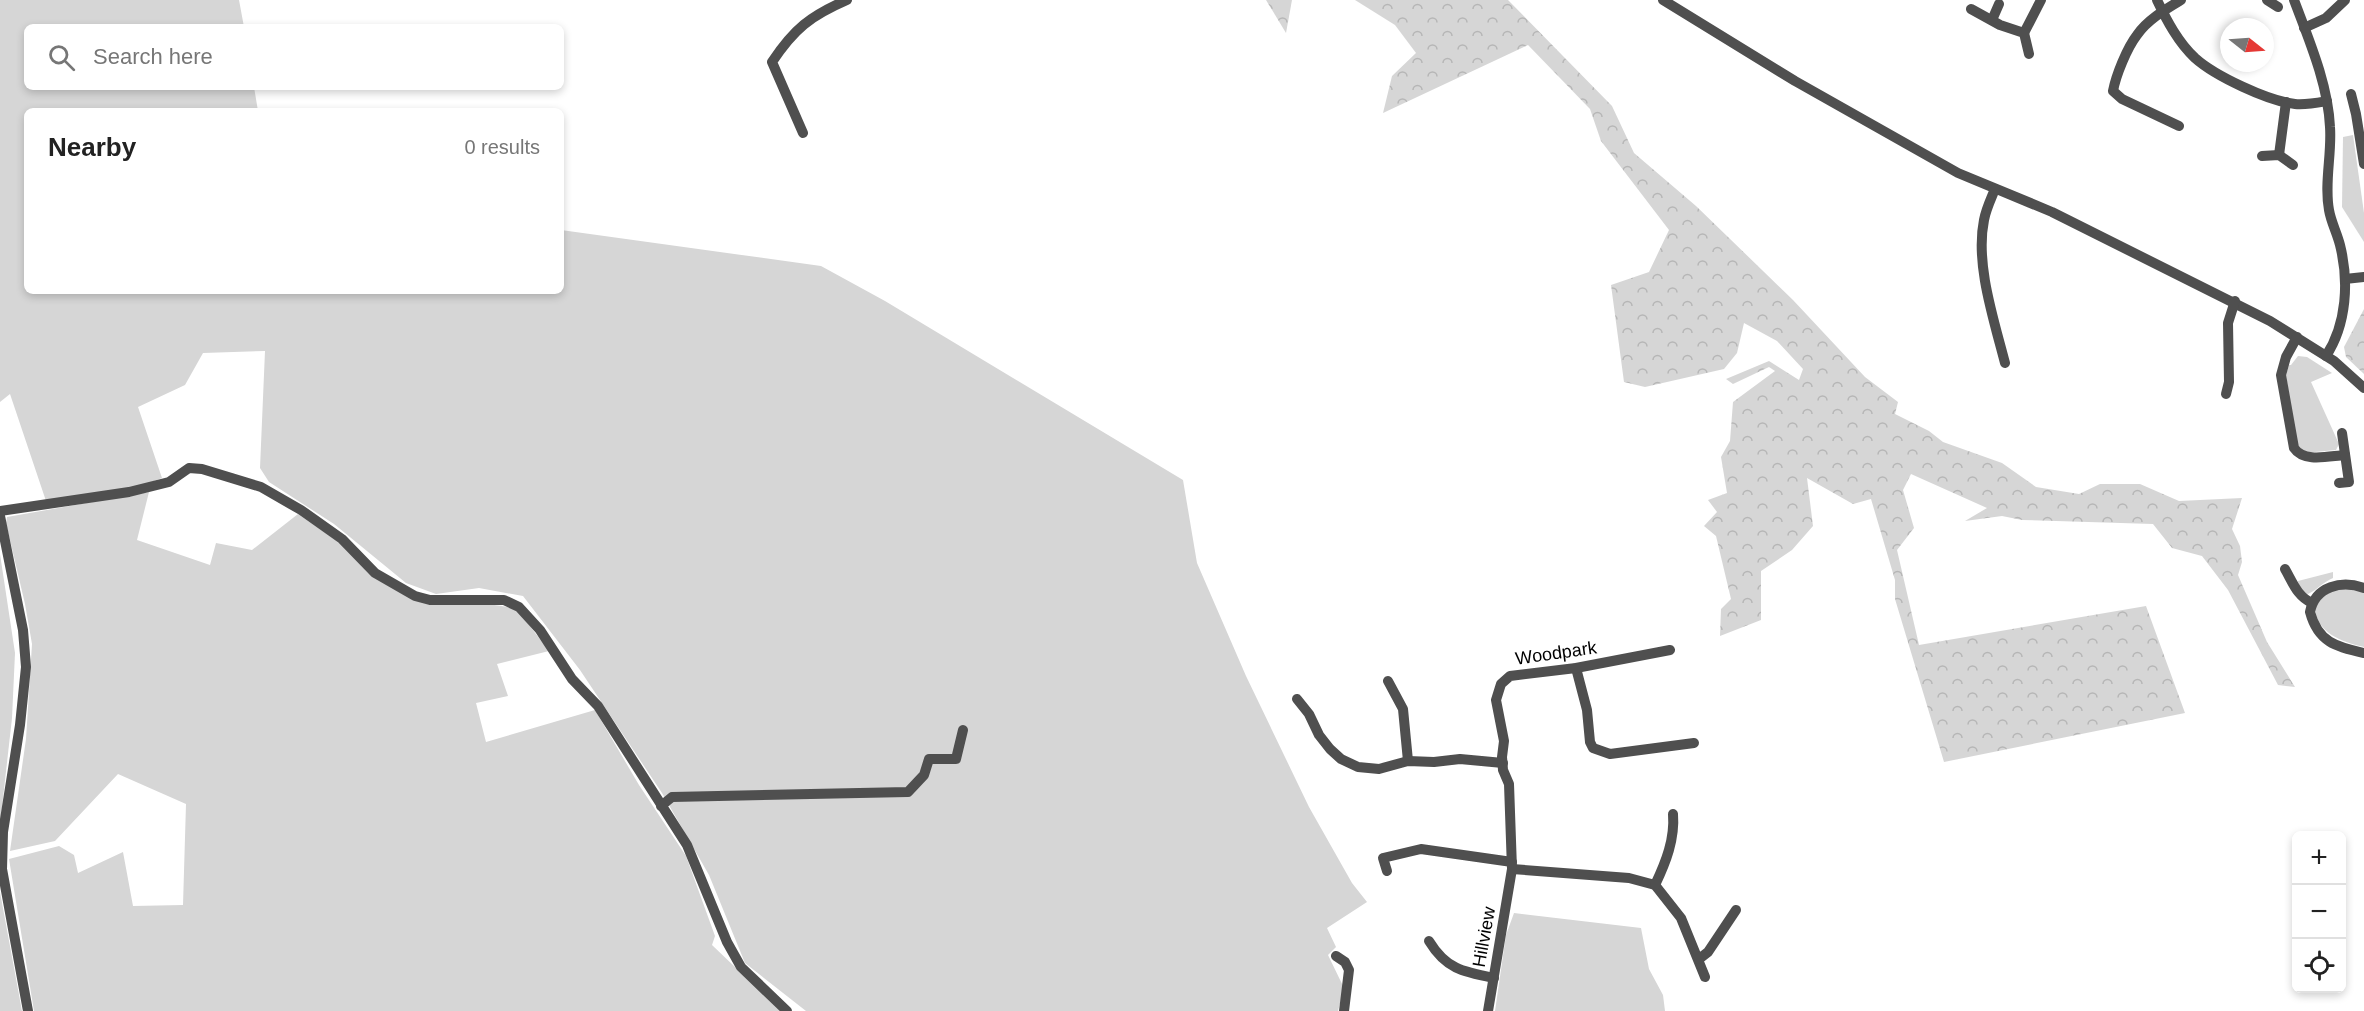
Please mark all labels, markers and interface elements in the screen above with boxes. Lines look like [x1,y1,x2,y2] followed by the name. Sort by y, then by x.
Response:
[2220,18,2274,72] north arrow
[24,24,564,90] search box
[45,41,78,74] icon: search
[93,44,213,69] text: Search here
[48,132,136,162] text: Nearby
[464,136,540,158] text: 0 results
[1514,637,1599,669] street label: Woodpark
[2292,831,2346,993] map controls
[2292,831,2346,885] button: +
[2292,885,2346,939] button: −
[1469,904,1499,969] street label: Hillview
[2292,939,2346,993] button: locate

